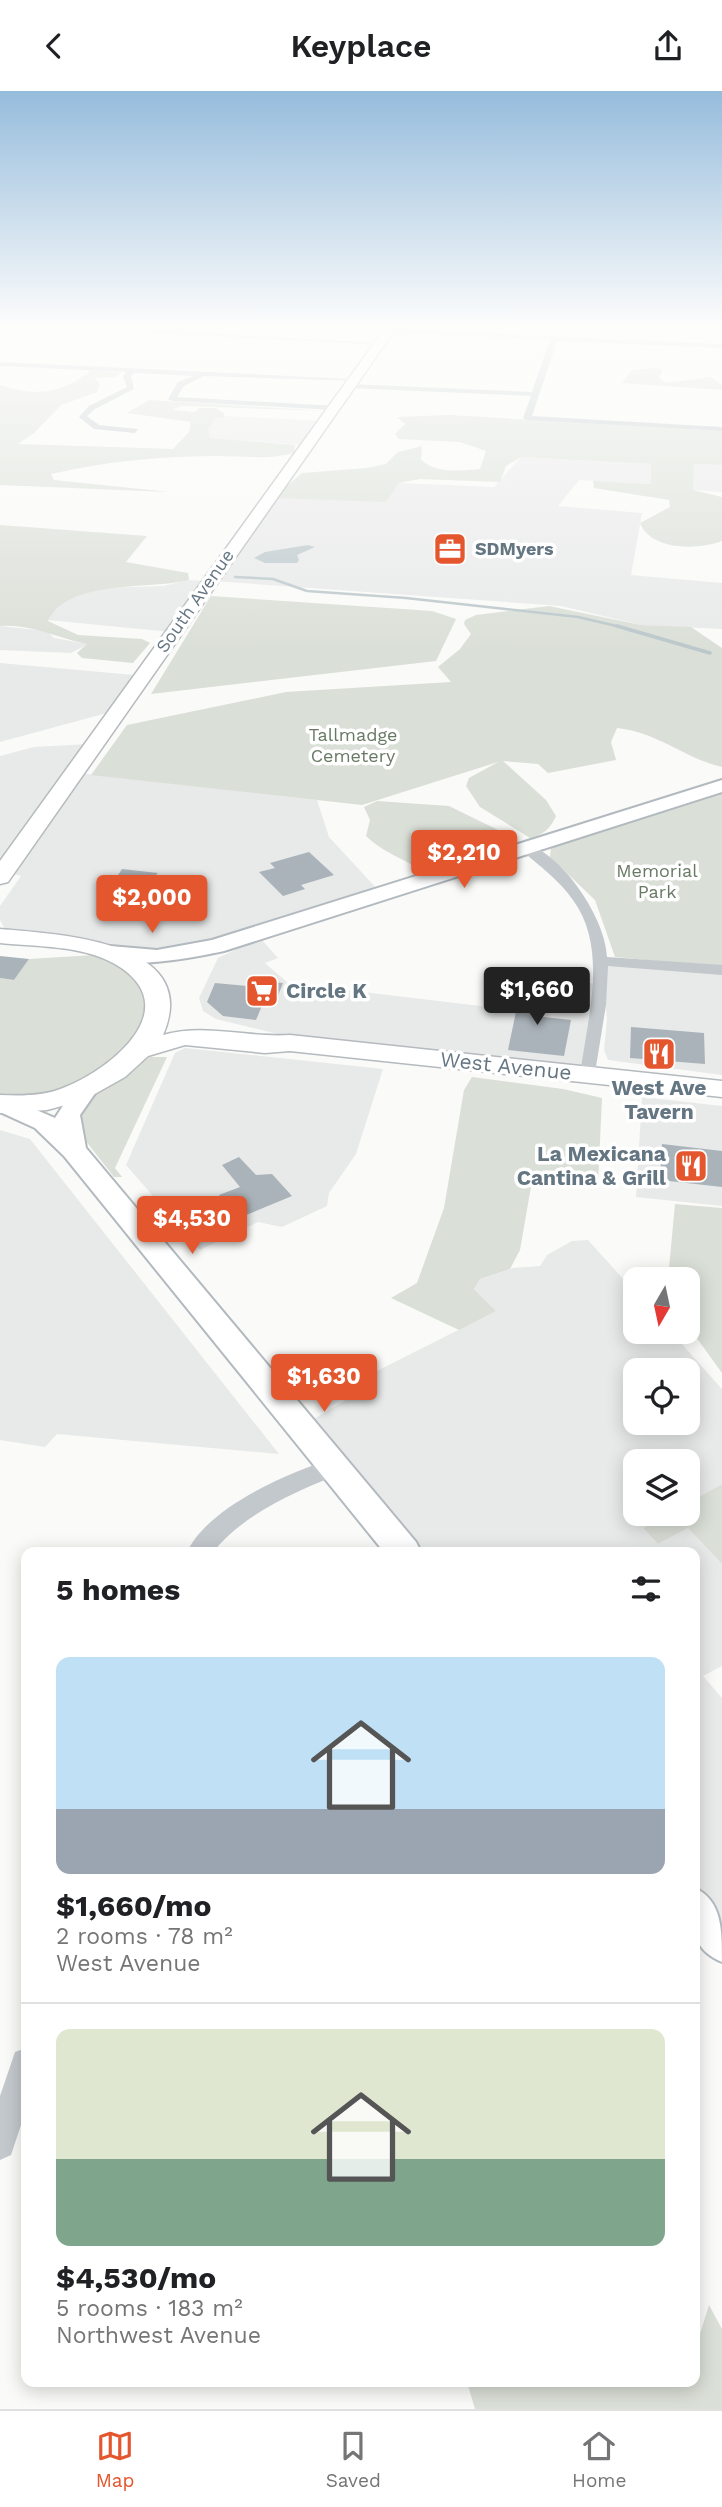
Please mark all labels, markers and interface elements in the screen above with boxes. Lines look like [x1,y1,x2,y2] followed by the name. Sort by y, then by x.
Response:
[35,27,73,65] icon: back
[290,27,432,65] text: Keyplace
[649,27,687,65] icon: share
[431,530,469,568] office icon: SDMyers
[475,538,554,559] place label: SDMyers
[151,545,238,656] street label: South Avenue
[309,724,397,766] park label: Tallmadge Cemetery
[407,831,521,890] pin: $2,210
[427,839,501,866] text: $2,210
[616,860,698,902] park label: Memorial Park
[95,875,209,935] pin: $2,000
[112,884,192,911] text: $2,000
[480,967,594,1027] pin: $1,660
[243,972,281,1010] supermarket icon: Circle K
[500,976,574,1003] text: $1,660
[286,978,367,1003] place label: Circle K
[640,1035,678,1073] restaurant icon: West Ave Tavern
[439,1046,573,1085] street label: West Avenue
[612,1075,706,1124] place label: West Ave Tavern
[517,1141,667,1190] place label: La Mexicana Cantina & Grill
[672,1147,710,1185] restaurant icon: La Mexicana Cantina & Grill
[135,1197,249,1256] pin: $4,530
[153,1205,231,1232] text: $4,530
[623,1267,700,1344] north arrow
[623,1267,700,1526] map controls
[267,1355,381,1414] pin: $1,630
[623,1358,700,1435] button: locate
[287,1363,361,1390] text: $1,630
[623,1449,700,1526] button: layers
[627,1570,665,1608] icon: filters
[56,1572,180,1607] text: 5 homes
[298,1702,424,1828] icon: home
[56,1888,211,1923] text: $1,660/mo
[56,1923,233,1950] text: 2 rooms · 78 m²
[56,1950,201,1977] text: West Avenue
[298,2074,424,2200] icon: home
[56,2260,216,2295] text: $4,530/mo
[56,2295,243,2322] text: 5 rooms · 183 m²
[56,2322,261,2349] text: Northwest Avenue
[96,2427,134,2492] tab: Map
[326,2427,381,2492] tab: Saved
[572,2427,626,2492] tab: Home

